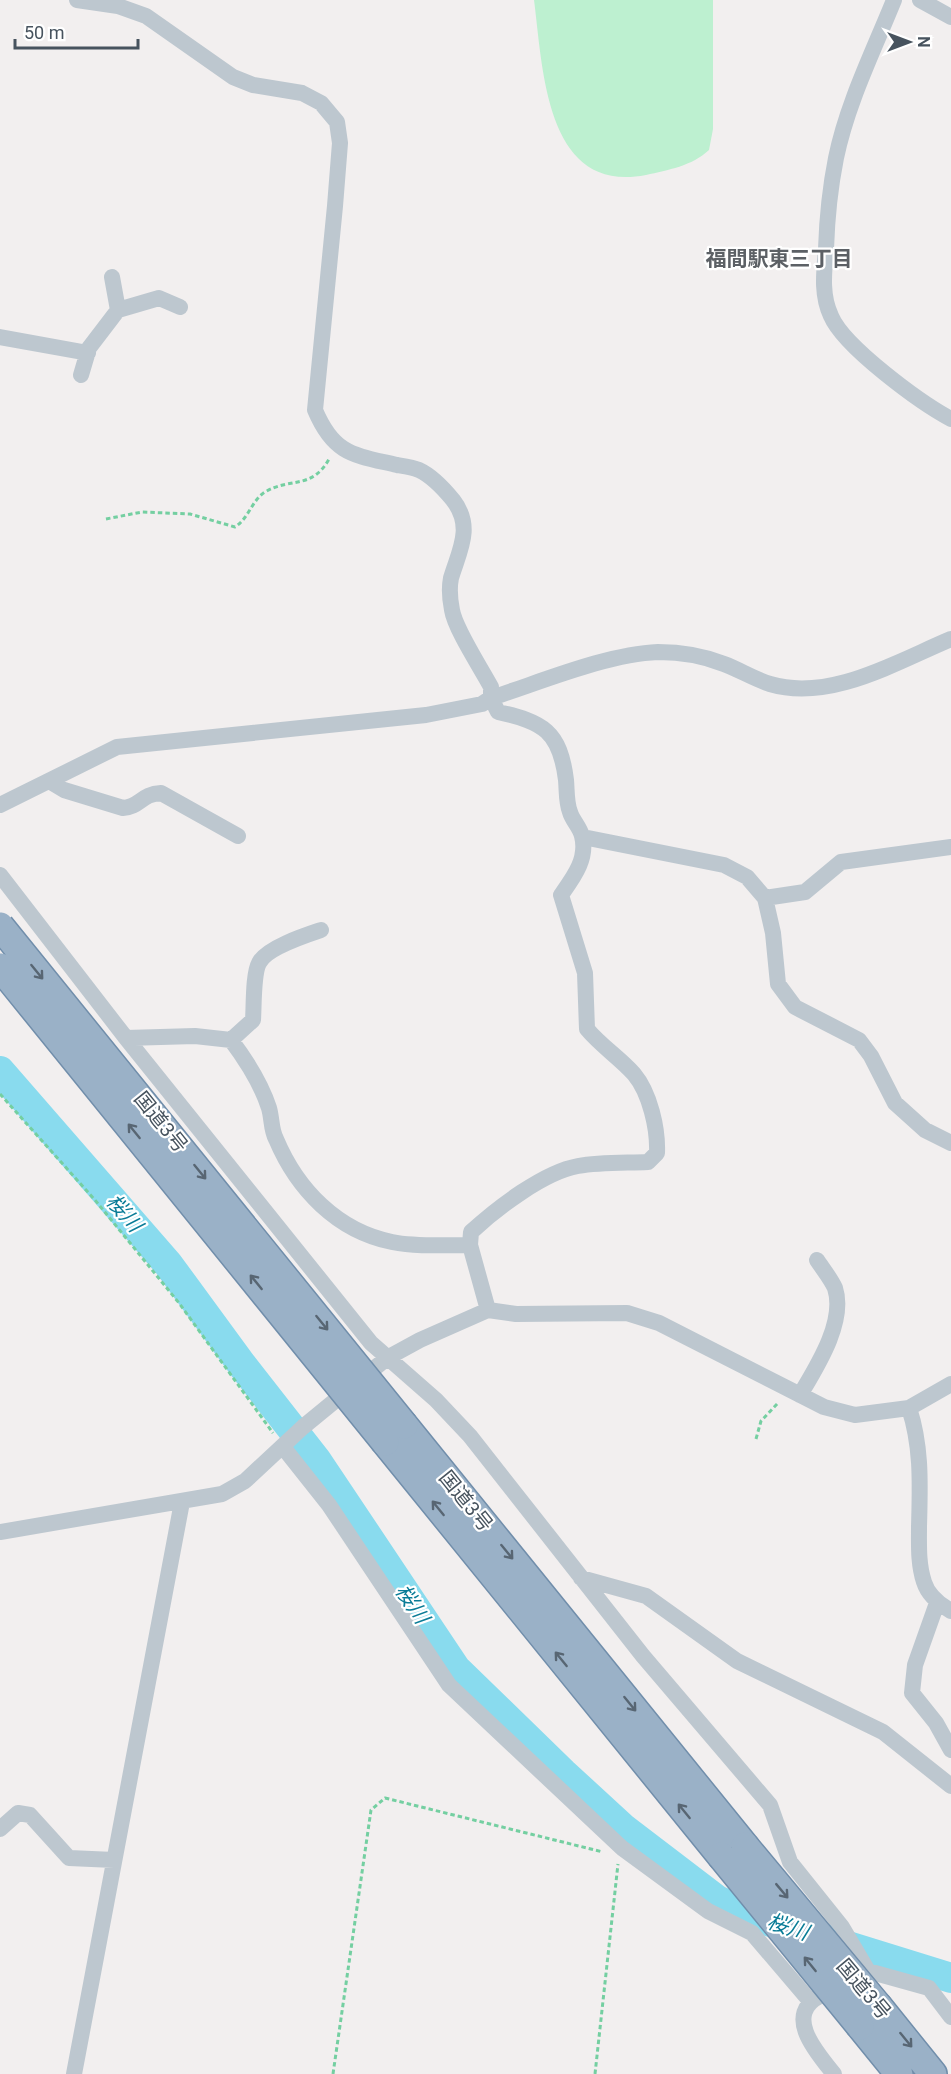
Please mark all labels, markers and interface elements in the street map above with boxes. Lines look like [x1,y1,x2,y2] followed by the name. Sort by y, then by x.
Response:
[15,12,138,50] scale bar
[879,12,939,72] north arrow
[24,22,64,43] text: 50 m
[914,36,933,48] text: N
[706,247,853,271] district label: 福間駅東三丁目
[31,964,44,980] one-way arrow
[129,1087,193,1157] street label: 国道3号
[127,1123,140,1139] one-way arrow
[194,1163,207,1179] one-way arrow
[101,1189,148,1238] water label: 桜川
[249,1275,263,1290] one-way arrow
[316,1315,329,1331] one-way arrow
[434,1466,498,1536] street label: 国道3号
[432,1500,445,1516] one-way arrow
[500,1544,514,1559] one-way arrow
[390,1580,435,1630] water label: 桜川
[555,1652,568,1668] one-way arrow
[623,1695,636,1711] one-way arrow
[678,1803,691,1819] one-way arrow
[775,1883,789,1898] one-way arrow
[764,1909,814,1946] water label: 桜川
[832,1954,896,2024] street label: 国道3号
[803,1957,817,1972] one-way arrow
[899,2032,912,2048] one-way arrow

